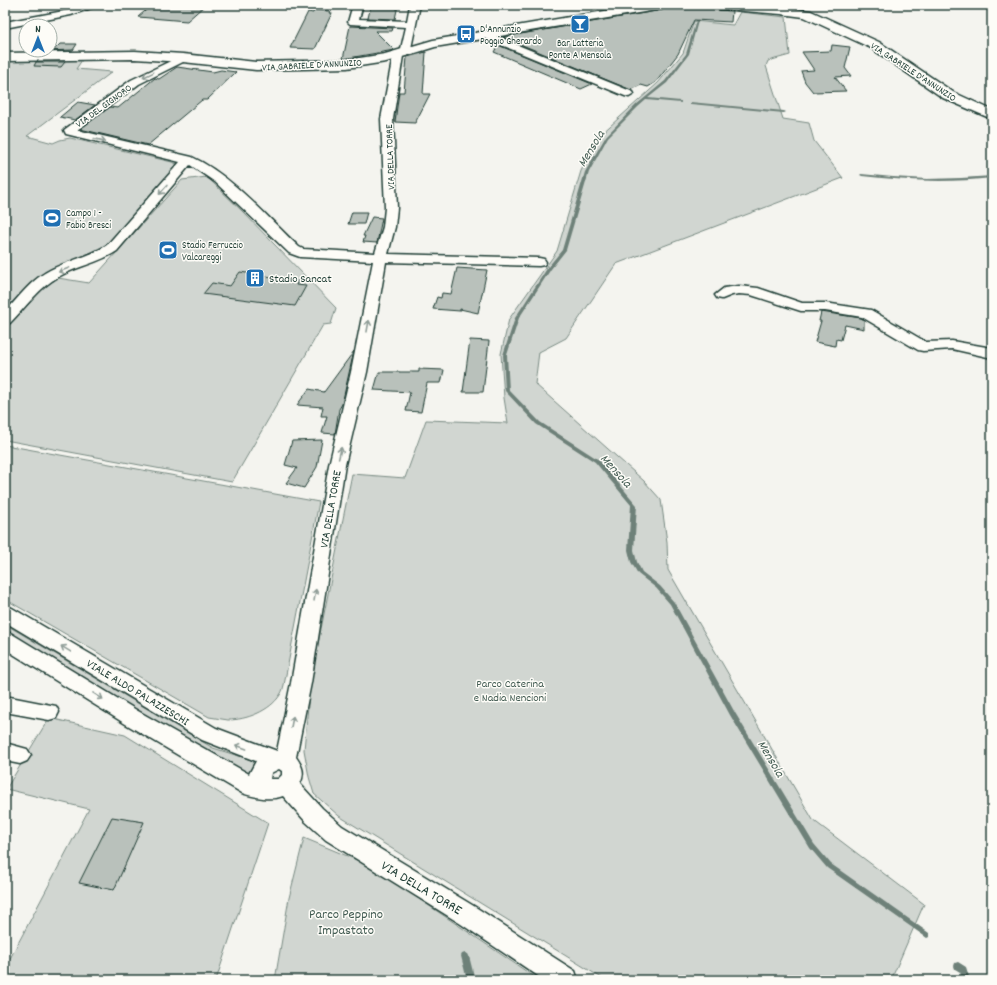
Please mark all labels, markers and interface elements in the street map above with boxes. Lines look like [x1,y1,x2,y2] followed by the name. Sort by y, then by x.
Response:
[569,13,591,35] bar icon: Bar Latteria Ponte A Mensola
[18,18,58,58] north arrow
[35,22,41,38] text: N
[455,23,477,45] bus stop icon: D'Annunzio Poggio Gherardo
[480,23,542,49] place label: D'Annunzio Poggio Gherardo
[549,37,611,63] place label: Bar Latteria Ponte A Mensola
[867,40,959,106] street label: VIA GABRIELE D'ANNUNZIO
[262,56,363,76] street label: VIA GABRIELE D'ANNUNZIO
[143,72,155,79] one-way arrow
[73,81,135,132] street label: VIA DEL GIGNORO
[383,124,399,190] street label: VIA DELLA TORRE
[574,127,611,171] water label: Mensola
[93,136,106,144] one-way arrow
[158,185,167,196] one-way arrow
[41,207,63,229] sports icon: Campo 1 - Fabio Bresci
[66,207,111,233] place label: Campo 1 - Fabio Bresci
[157,239,179,261] sports icon: Stadio Ferruccio Valcareggi
[182,239,244,265] place label: Stadio Ferruccio Valcareggi
[58,266,70,274] one-way arrow
[244,267,266,289] building icon: Stadio Sancat
[269,271,332,288] place label: Stadio Sancat
[364,320,372,333] one-way arrow
[337,447,344,460] one-way arrow
[595,451,636,493] water label: Mensola
[316,469,347,549] street label: VIA DELLA TORRE
[312,588,320,601] one-way arrow
[60,645,72,653] one-way arrow
[83,656,192,731] street label: VIALE ALDO PALAZZESCHI
[474,676,546,707] park label: Parco Caterina e Nadia Nencioni
[92,692,103,700] one-way arrow
[288,716,296,729] one-way arrow
[751,737,789,782] water label: Mensola
[235,742,247,750] one-way arrow
[377,857,466,921] street label: VIA DELLA TORRE
[309,905,383,941] park label: Parco Peppino Impastato

